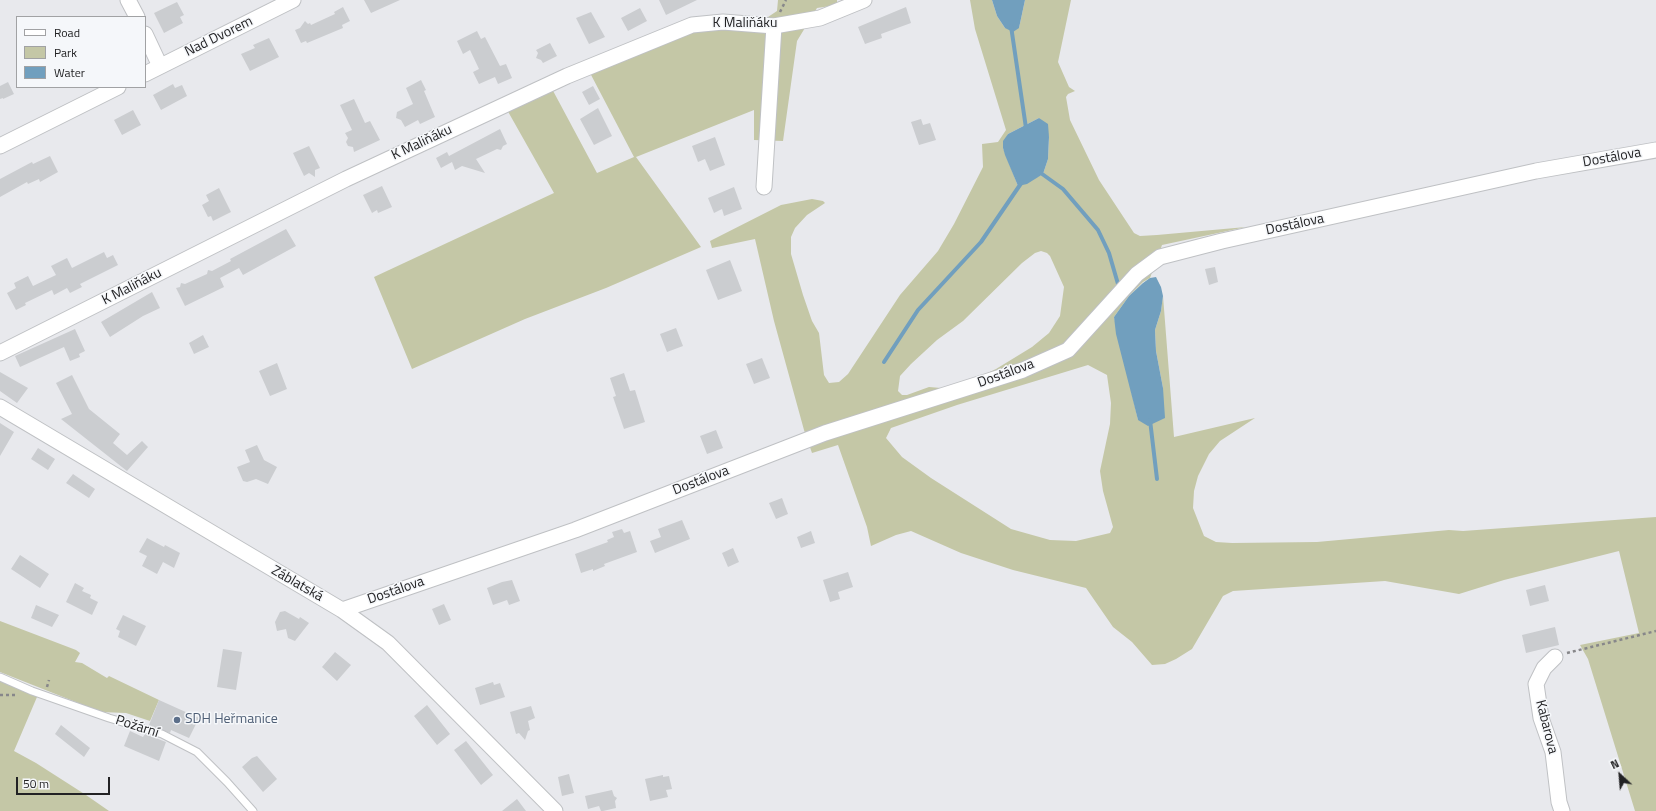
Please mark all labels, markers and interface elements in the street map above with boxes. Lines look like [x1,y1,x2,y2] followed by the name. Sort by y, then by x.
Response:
[182,13,256,61] street label: Nad Dvorem
[16,16,146,88] legend
[713,16,777,32] street label: K Maliňáku
[54,23,80,42] text: Road
[54,43,77,62] text: Park
[54,63,85,82] text: Water
[389,122,455,164] street label: K Maliňáku
[1581,145,1643,171] street label: Dostálova
[1264,211,1326,239] street label: Dostálova
[99,265,165,309] street label: K Maliňáku
[975,356,1037,392] street label: Dostálova
[670,463,732,499] street label: Dostálova
[268,562,326,606] street label: Záblatská
[365,573,427,609] street label: Dostálova
[1531,698,1561,756] street label: Kabarova
[113,712,161,742] street label: Požární
[185,712,278,728] place label: SDH Heřmanice
[172,715,182,725] marker: SDH Heřmanice
[1600,755,1640,795] north arrow
[1608,755,1622,773] text: N
[18,769,112,795] scale bar
[23,774,49,793] text: 50 m

